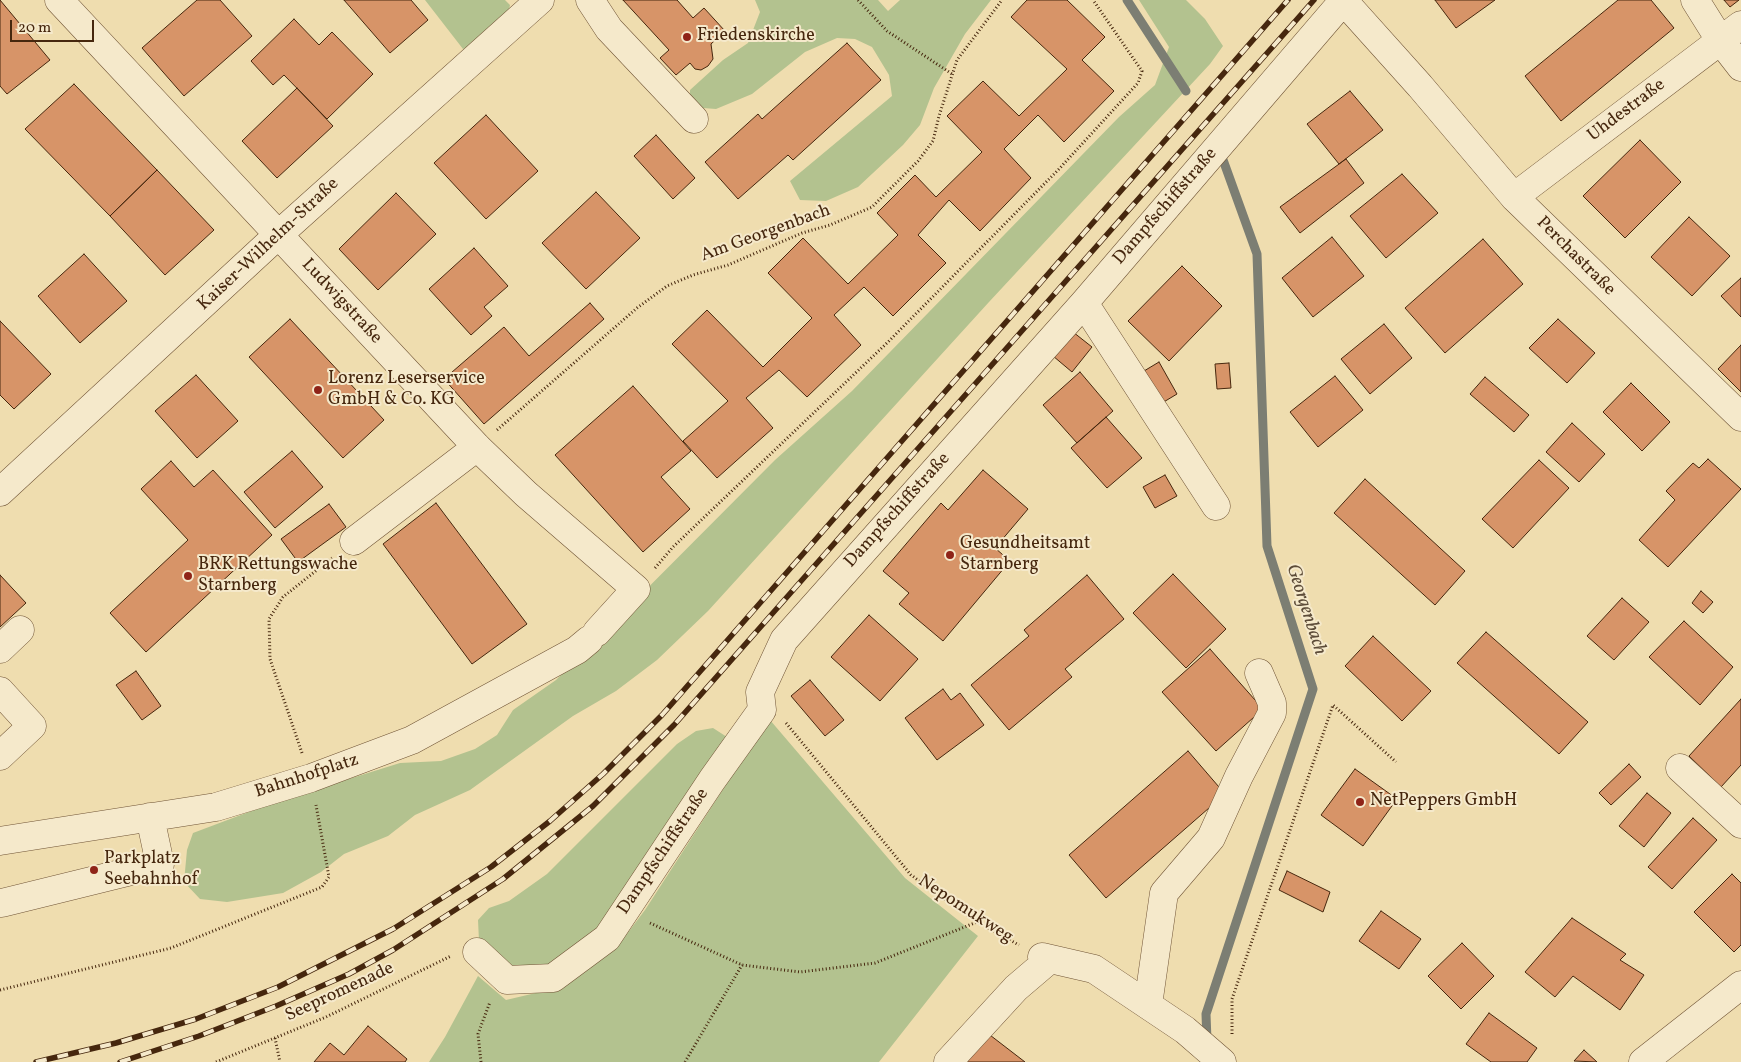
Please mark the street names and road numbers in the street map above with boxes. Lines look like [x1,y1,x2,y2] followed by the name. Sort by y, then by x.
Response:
[1584,75,1670,147] street label: Uhdestraße
[1109,144,1223,270] street label: Dampfschiffstraße
[194,174,344,316] street label: Kaiser-Wilhelm-Straße
[698,200,834,268] street label: Am Georgenbach
[1531,213,1619,301] street label: Perchastraße
[296,255,386,349] street label: Ludwigstraße
[841,449,955,573] street label: Dampfschiffstraße
[252,750,362,804] street label: Bahnhofplatz
[614,785,714,919] street label: Dampfschiffstraße
[913,871,1017,949] street label: Nepomukweg
[282,958,398,1028] street label: Seepromenade

